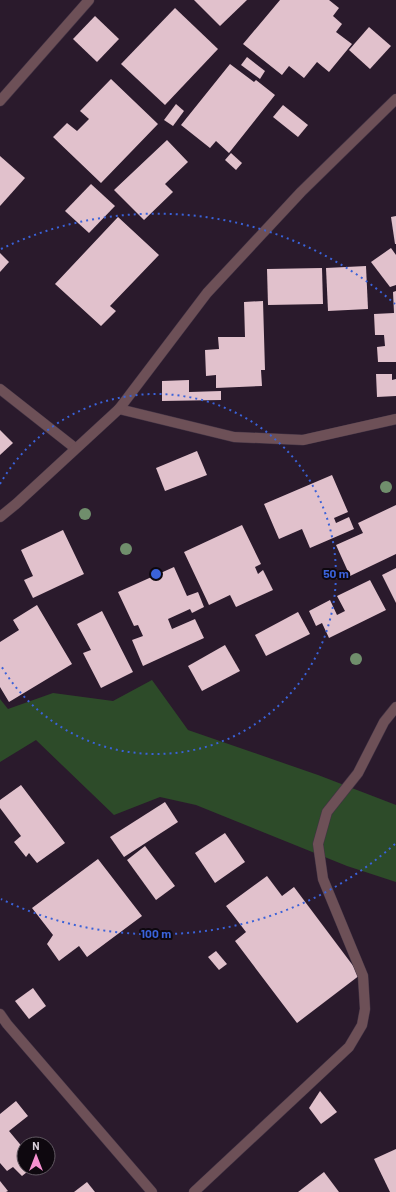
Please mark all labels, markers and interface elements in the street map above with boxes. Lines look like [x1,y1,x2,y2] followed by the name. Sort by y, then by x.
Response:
[323,566,349,580] text: 50 m
[149,567,163,581] centre of rings
[141,926,171,940] text: 100 m
[16,1136,56,1176] north arrow
[32,1139,40,1152] text: N

